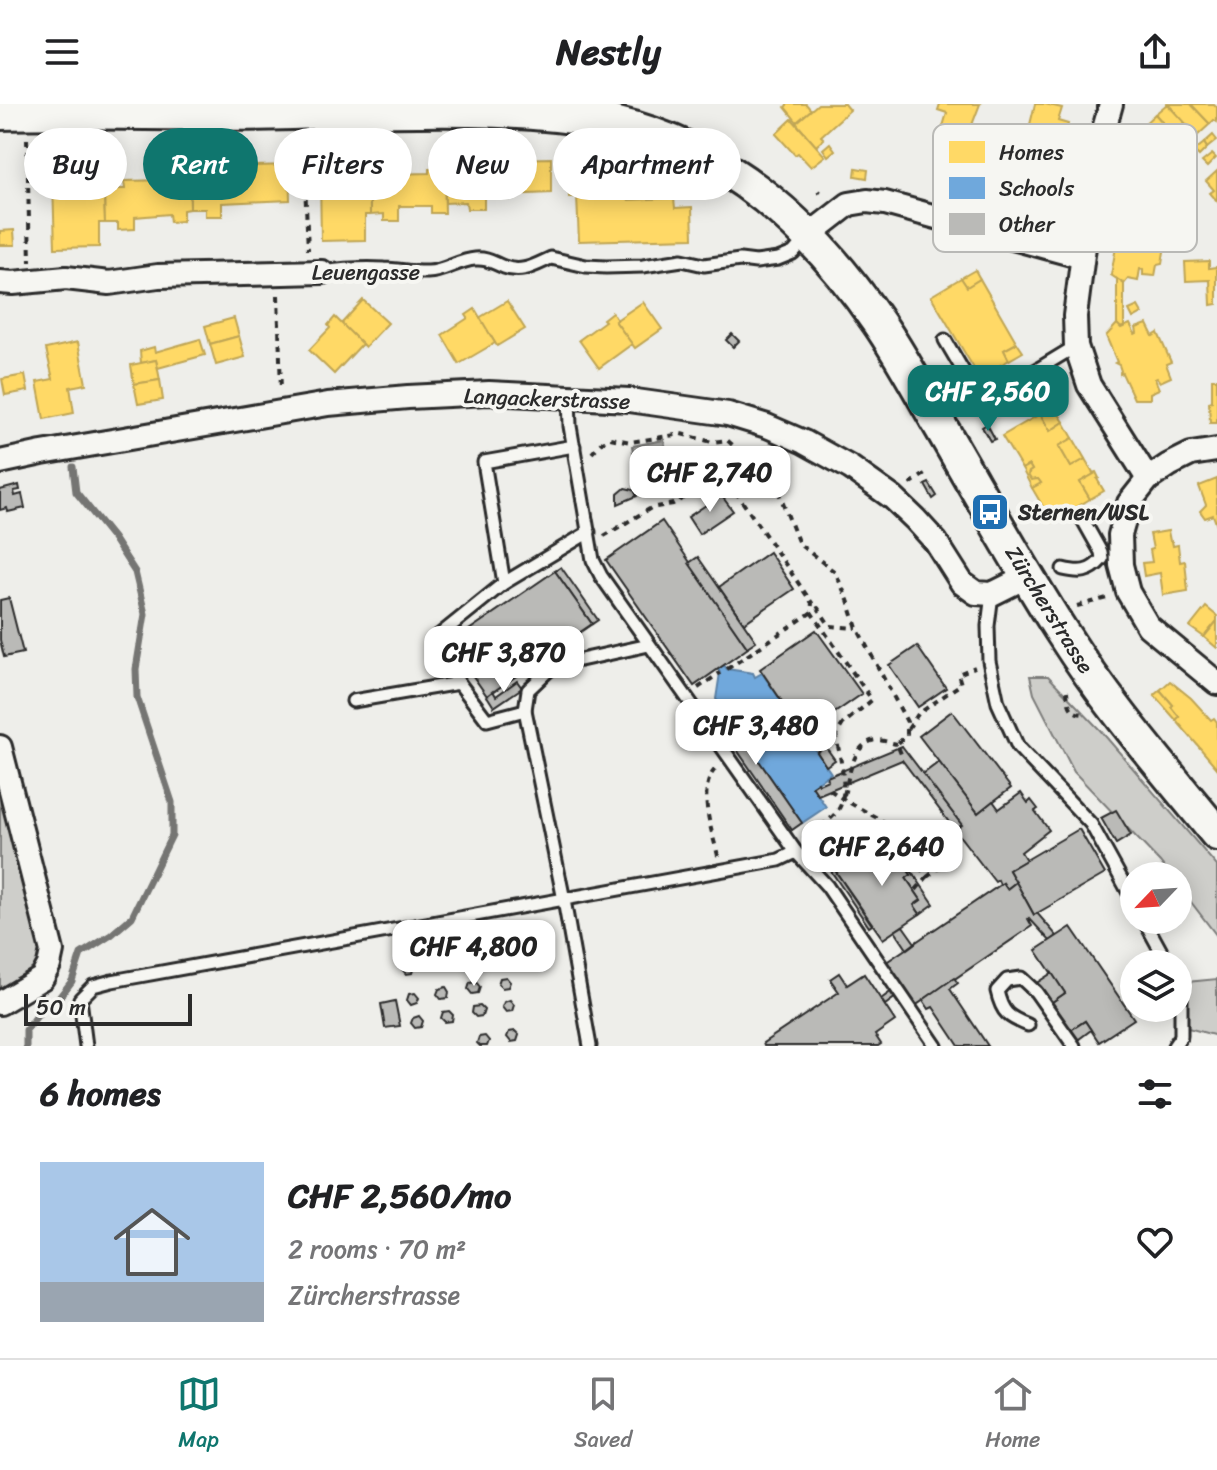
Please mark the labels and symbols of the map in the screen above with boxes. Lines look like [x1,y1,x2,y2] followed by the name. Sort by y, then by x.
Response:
[933,124,1197,252] legend
[999,133,1065,172] text: Homes
[999,169,1075,208] text: Schools
[999,205,1056,244] text: Other
[312,253,420,292] street label: Leuengasse
[896,365,1080,433] pin: CHF 2,560
[463,376,631,421] street label: Langackerstrasse
[618,446,802,514] pin: CHF 2,740
[969,491,1011,533] bus stop icon: Sternen/WSL
[1017,493,1150,532] place label: Sternen/WSL
[994,537,1105,682] street label: Zürcherstrasse
[412,626,596,694] pin: CHF 3,870
[664,699,848,767] pin: CHF 3,480
[790,820,974,888] pin: CHF 2,640
[1120,862,1192,934] north arrow
[382,920,566,988] pin: CHF 4,800
[24,990,192,1026] scale bar

